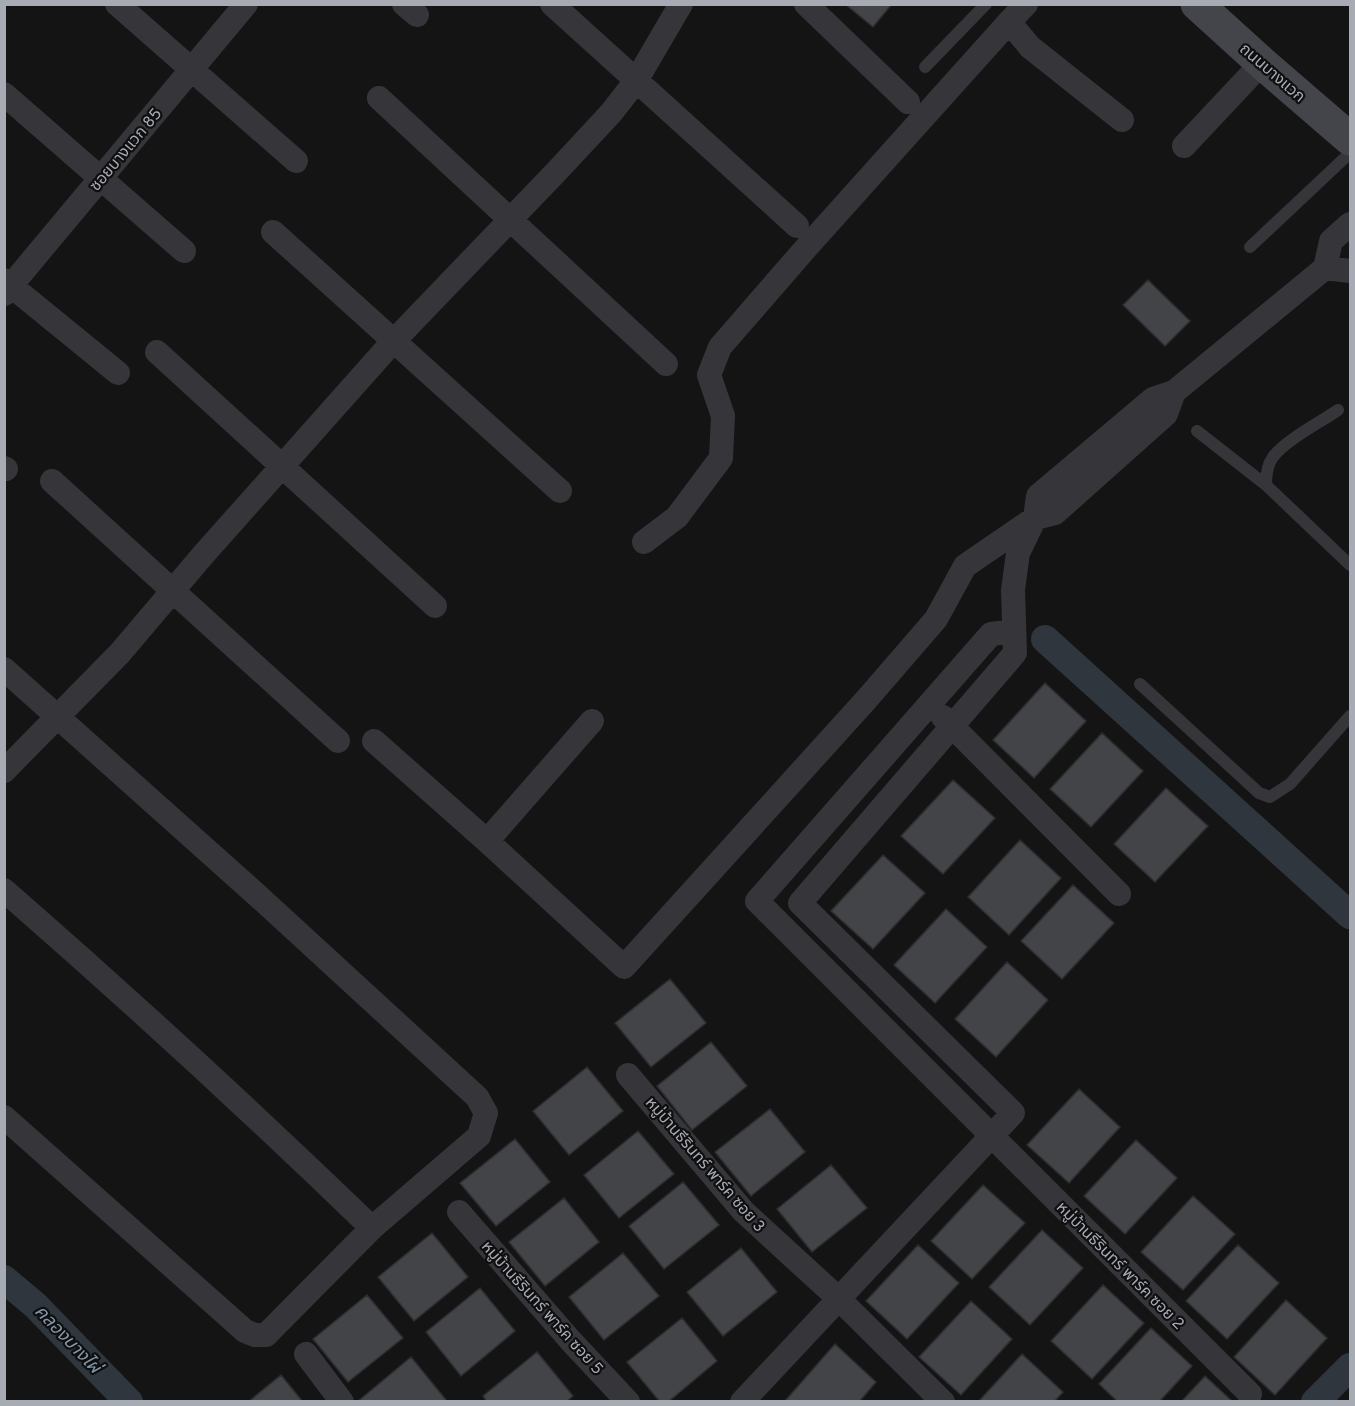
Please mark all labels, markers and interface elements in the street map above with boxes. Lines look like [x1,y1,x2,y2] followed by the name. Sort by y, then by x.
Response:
[1235,40,1309,107] street label: ถนนบางแวก
[86,105,167,196] street label: ซอยบางแวก 85
[640,1094,769,1237] street label: หมู่บ้านธีรินทร์ พาร์ค ซอย 3
[1051,1198,1188,1335] street label: หมู่บ้านธีรินทร์ พาร์ค ซอย 2
[476,1237,607,1379] street label: หมู่บ้านธีรินทร์ พาร์ค ซอย 5
[29,1301,107,1381] water label: คลองบางไผ่

